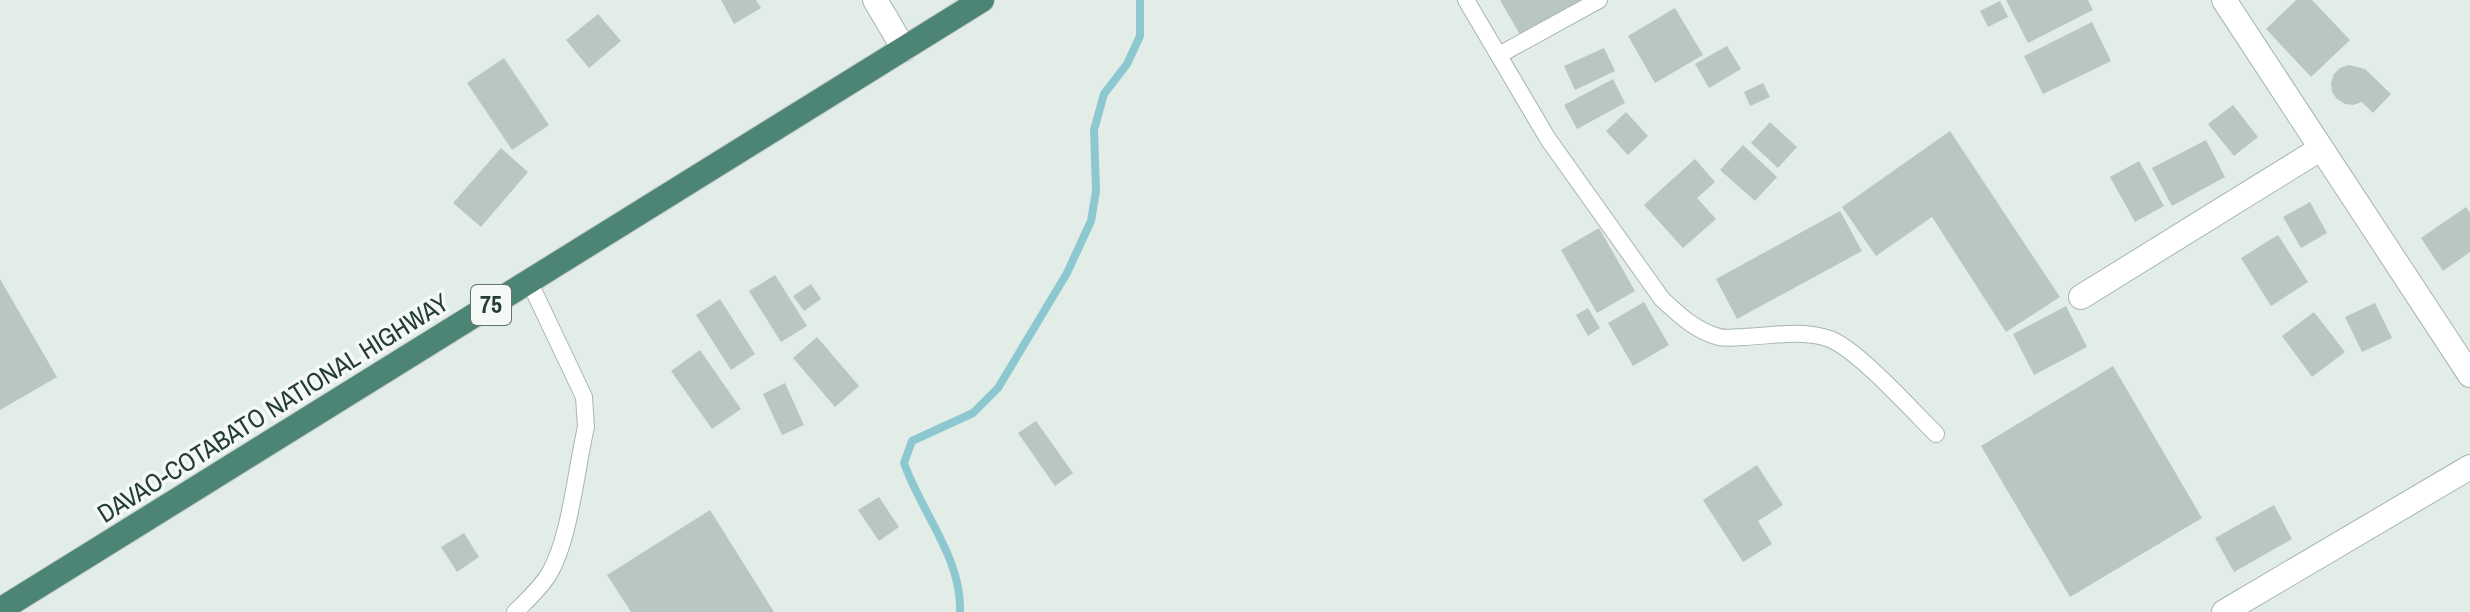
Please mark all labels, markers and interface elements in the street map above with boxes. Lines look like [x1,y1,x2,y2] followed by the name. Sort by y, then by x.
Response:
[90,284,456,531] street label: DAVAO-COTABATO NATIONAL HIGHWAY
[471,285,511,325] road number: 75

